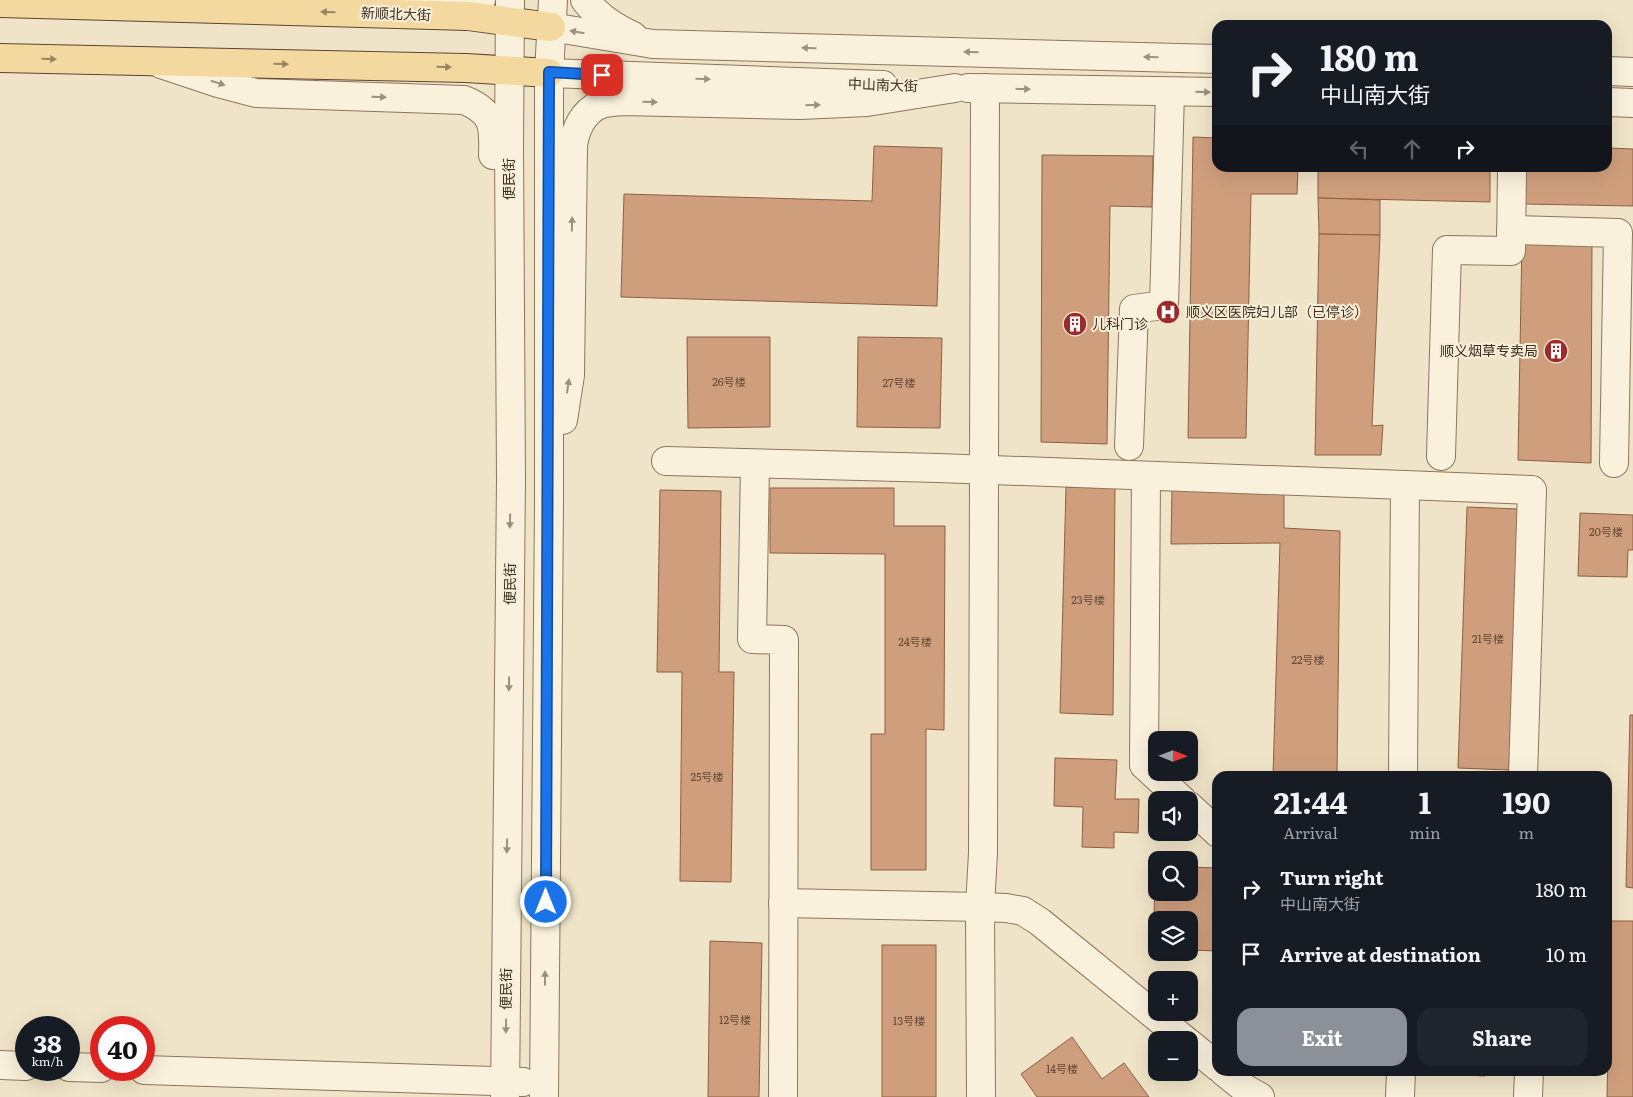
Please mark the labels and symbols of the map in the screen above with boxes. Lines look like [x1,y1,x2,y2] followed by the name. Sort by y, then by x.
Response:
[361,2,431,24] street label: 新顺北大街
[320,8,336,16] one-way arrow
[569,28,585,36] one-way arrow
[801,44,817,52] one-way arrow
[963,48,979,56] one-way arrow
[1143,53,1159,61] one-way arrow
[581,54,623,96] pin
[41,55,57,63] one-way arrow
[273,60,289,68] one-way arrow
[436,64,452,72] one-way arrow
[848,73,918,95] street label: 中山南大街
[695,75,711,83] one-way arrow
[210,80,225,88] one-way arrow
[1015,85,1031,93] one-way arrow
[1195,88,1211,96] one-way arrow
[371,93,387,101] one-way arrow
[642,98,658,106] one-way arrow
[805,100,821,108] one-way arrow
[498,158,518,200] street label: 便民街
[568,215,576,231] one-way arrow
[1155,299,1181,325] hospital icon: 顺义区医院妇儿部（已停诊）
[1186,301,1368,321] place label: 顺义区医院妇儿部（已停诊）
[1062,311,1088,337] building icon: 儿科门诊
[1092,313,1148,333] place label: 儿科门诊
[1543,338,1569,364] building icon: 顺义烟草专卖局
[1440,340,1538,360] place label: 顺义烟草专卖局
[712,373,746,389] house number: 26号楼
[882,374,916,390] house number: 27号楼
[564,378,572,394] one-way arrow
[506,514,514,530] one-way arrow
[1589,523,1623,539] house number: 20号楼
[499,563,519,605] street label: 便民街
[1071,591,1105,607] house number: 23号楼
[1472,630,1504,646] house number: 21号楼
[898,633,932,649] house number: 24号楼
[1291,651,1325,667] house number: 22号楼
[505,676,513,692] one-way arrow
[1148,731,1198,781] north arrow
[690,768,724,784] house number: 25号楼
[503,839,511,855] one-way arrow
[519,875,571,927] position arrow
[495,968,515,1010] street label: 便民街
[541,970,549,986] one-way arrow
[719,1011,751,1027] house number: 12号楼
[893,1012,925,1028] house number: 13号楼
[90,1016,155,1081] speed limit sign: 40
[502,1019,510,1035] one-way arrow
[1046,1060,1078,1076] house number: 14号楼

